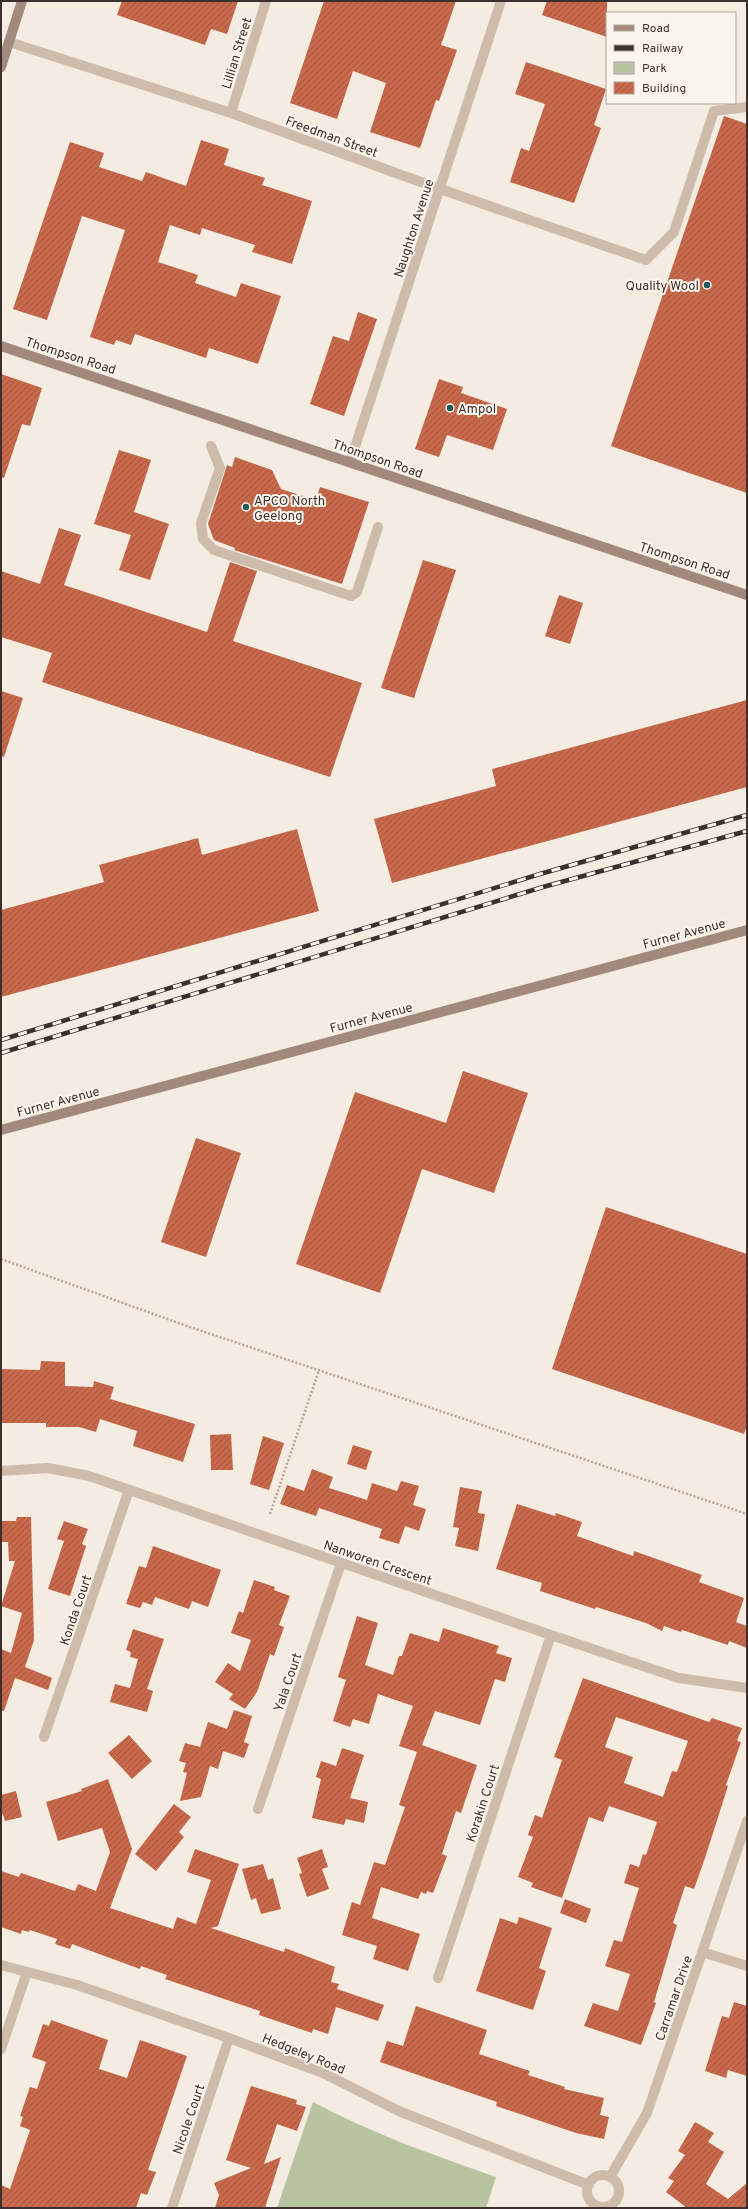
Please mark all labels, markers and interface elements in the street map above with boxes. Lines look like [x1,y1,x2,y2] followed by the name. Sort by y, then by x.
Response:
[606,12,736,104] legend
[219,16,256,91] street label: Lillian Street
[642,21,670,37] text: Road
[642,41,683,57] text: Railway
[642,61,667,77] text: Park
[642,81,686,97] text: Building
[283,114,380,162] street label: Freedman Street
[391,177,438,280] street label: Naughton Avenue
[625,279,699,295] place label: Quality Wool
[702,280,712,290] marker: Quality Wool
[23,335,118,379] street label: Thompson Road
[458,402,496,418] place label: Ampol
[445,403,455,413] marker: Ampol
[330,437,425,483] street label: Thompson Road
[254,494,325,525] place label: APCO North Geelong
[241,502,251,512] marker: APCO North Geelong
[637,540,732,584] street label: Thompson Road
[641,916,728,954] street label: Furner Avenue
[328,1000,415,1038] street label: Furner Avenue
[15,1084,102,1122] street label: Furner Avenue
[321,1538,434,1590] street label: Nanworen Crescent
[57,1573,96,1648] street label: Konda Court
[271,1651,306,1714] street label: Yala Court
[464,1763,504,1845] street label: Korakin Court
[653,1954,697,2043] street label: Carramar Drive
[259,2031,347,2079] street label: Hedgeley Road
[170,2082,209,2157] street label: Nicole Court

